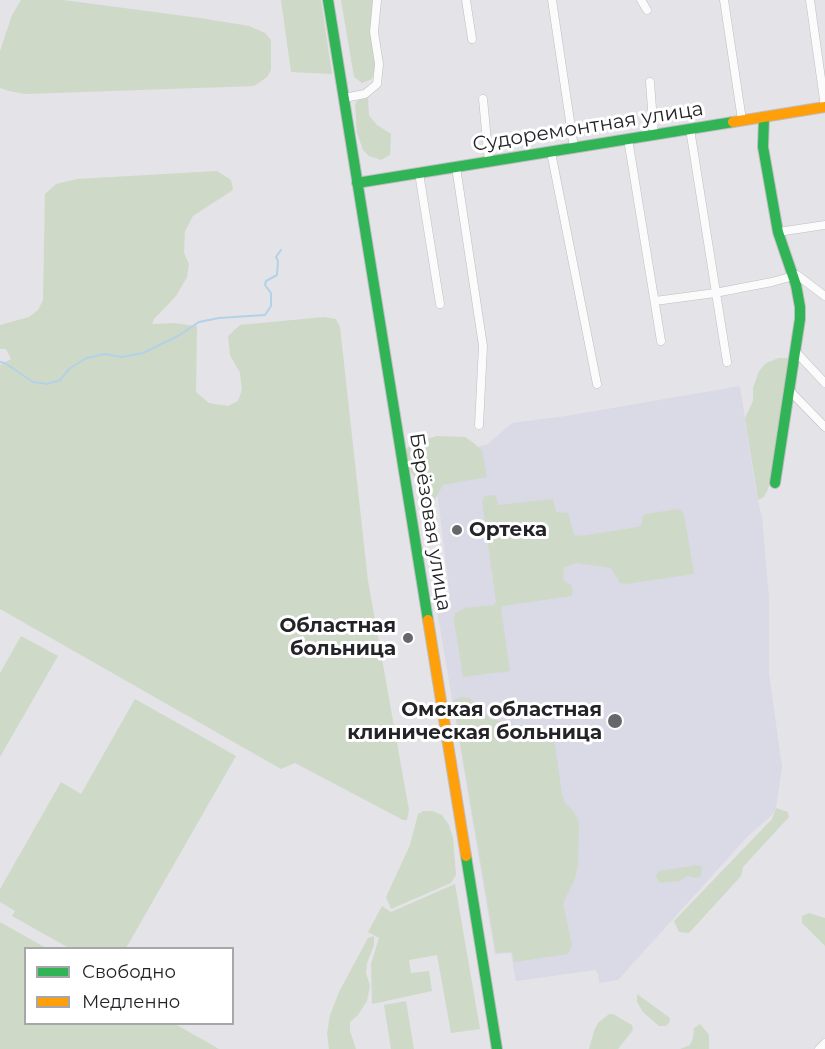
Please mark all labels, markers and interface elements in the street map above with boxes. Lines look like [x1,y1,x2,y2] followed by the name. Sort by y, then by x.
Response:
[471,97,705,157] street label: Судоремонтная улица
[404,431,456,613] street label: Берёзовая улица
[469,518,547,542] place label: Ортека
[450,523,464,537] marker: Ортека
[279,614,396,661] place label: Областная больница
[401,631,415,645] marker: Областная больница
[347,698,602,745] place label: Омская областная клиническая больница
[606,712,624,730] marker: Омская областная клиническая больница
[24,947,234,1025] legend
[82,961,176,983] text: Свободно
[82,991,180,1013] text: Медленно

